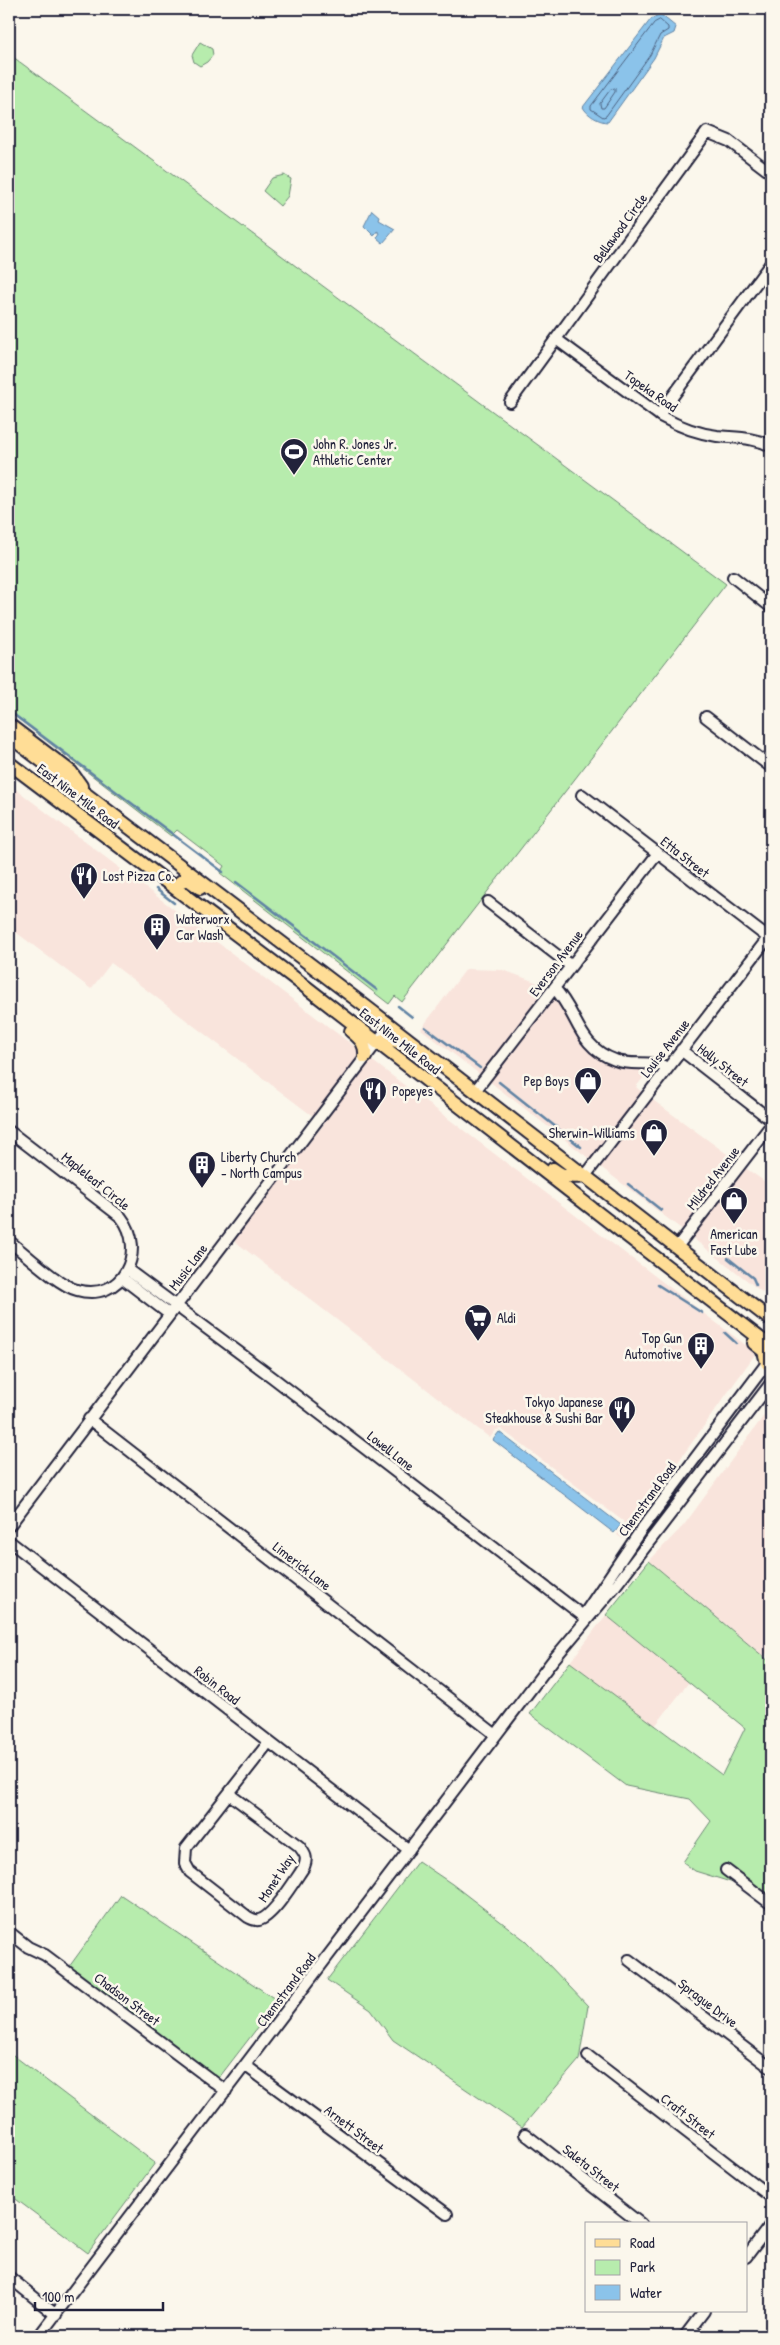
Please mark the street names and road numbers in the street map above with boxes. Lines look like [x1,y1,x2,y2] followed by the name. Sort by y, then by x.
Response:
[588,189,651,266] street label: Bellawood Circle
[620,365,682,417] street label: Topeka Road
[34,759,123,833] street label: East Nine Mile Road
[657,832,714,882] street label: Etta Street
[524,925,587,1000] street label: Everson Avenue
[356,1003,445,1079] street label: East Nine Mile Road
[636,1014,694,1081] street label: Louise Avenue
[693,1039,753,1091] street label: Holly Street
[682,1142,744,1213] street label: Mildred Avenue
[57,1147,135,1215] street label: Mapleleaf Circle
[164,1239,212,1294] street label: Music Lane
[364,1426,419,1475] street label: Lowell Lane
[613,1457,680,1540] street label: Chemstrand Road
[269,1537,336,1595] street label: Limerick Lane
[190,1661,245,1709] street label: Robin Road
[253,1850,299,1906] street label: Monet Way
[252,1949,320,2030] street label: Chemstrand Road
[91,1968,164,2030] street label: Chadson Street
[674,1974,742,2032] street label: Sprague Drive
[657,2088,720,2143] street label: Craft Street
[321,2100,388,2157] street label: Arnett Street
[559,2139,624,2196] street label: Saleta Street

